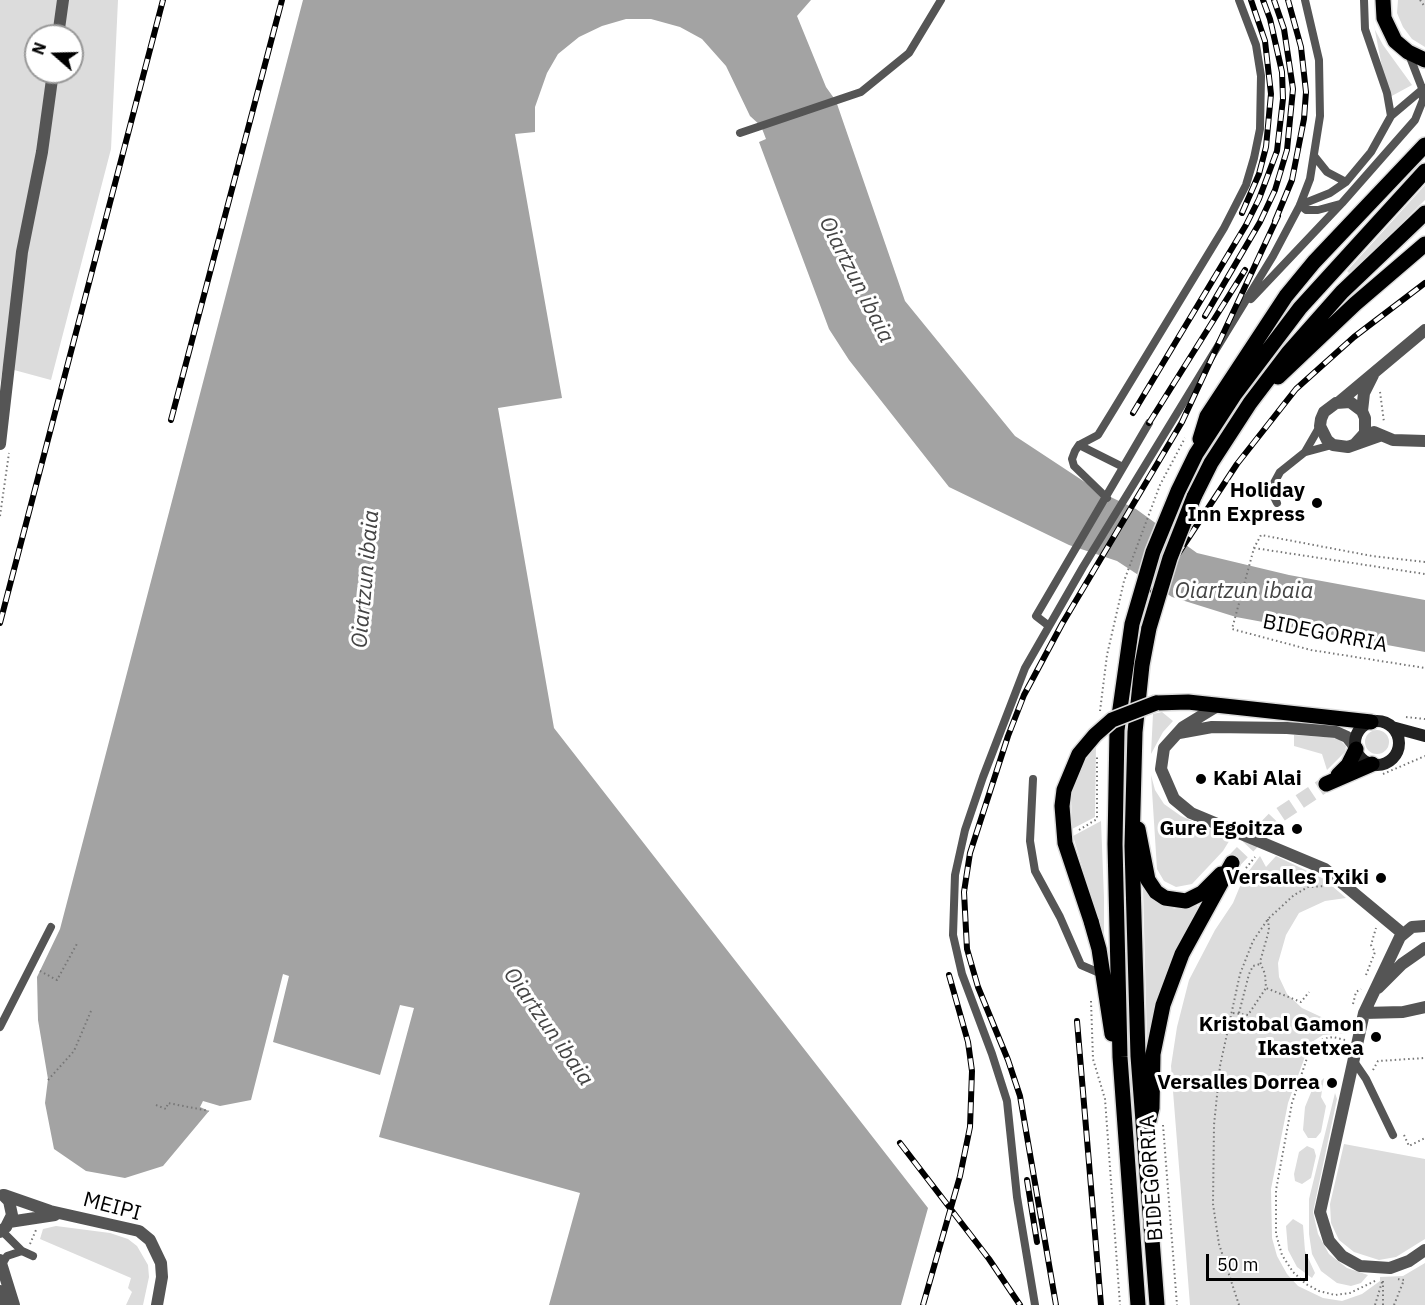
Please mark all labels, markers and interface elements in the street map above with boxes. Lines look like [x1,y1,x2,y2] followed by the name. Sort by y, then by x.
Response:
[24,24,84,84] north arrow
[28,40,50,57] text: N
[813,212,899,348] water label: Oiartzun ibaia
[1187,478,1305,528] place label: Holiday Inn Express
[1310,496,1324,510] marker: Holiday Inn Express
[347,509,385,649] water label: Oiartzun ibaia
[1175,579,1313,605] water label: Oiartzun ibaia
[1260,610,1390,658] street label: BIDEGORRIA
[1213,766,1302,792] place label: Kabi Alai
[1194,772,1208,786] marker: Kabi Alai
[1159,816,1285,842] place label: Gure Egoitza
[1290,822,1304,836] marker: Gure Egoitza
[1226,865,1369,891] place label: Versalles Txiki
[1374,871,1388,885] marker: Versalles Txiki
[497,963,599,1091] water label: Oiartzun ibaia
[1199,1012,1364,1062] place label: Kristobal Gamon Ikastetxea
[1369,1030,1383,1044] marker: Kristobal Gamon Ikastetxea
[1157,1070,1320,1096] place label: Versalles Dorrea
[1325,1076,1339,1090] marker: Versalles Dorrea
[1135,1114,1169,1242] street label: BIDEGORRIA
[80,1187,144,1227] street label: MEIPI
[1209,1242,1311,1280] scale bar
[1217,1253,1259,1276] text: 50 m

